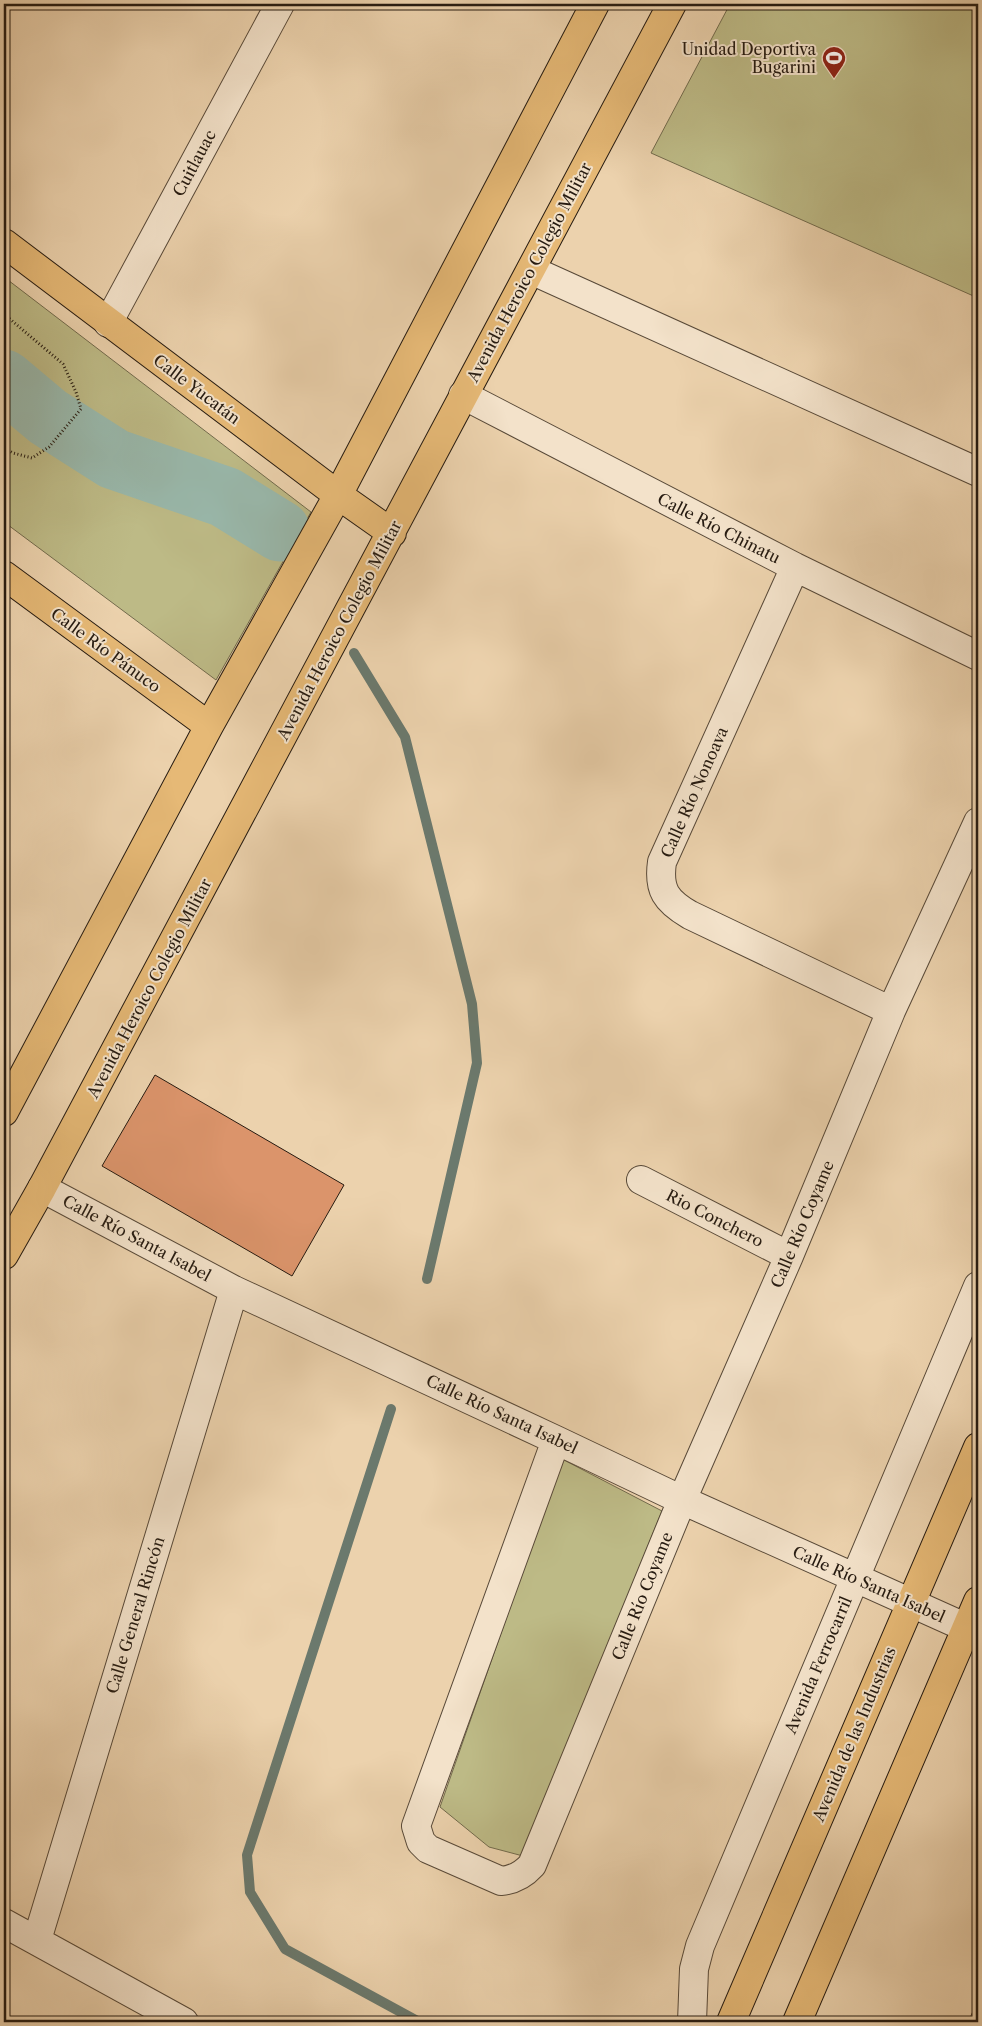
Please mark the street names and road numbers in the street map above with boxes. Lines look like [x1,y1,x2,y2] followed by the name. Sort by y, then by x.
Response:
[168,126,220,200] street label: Cuitlauac
[462,159,596,386] street label: Avenida Heroico Colegio Militar
[150,350,244,428] street label: Calle Yucatán
[654,488,784,568] street label: Calle Río Chinatu
[272,517,406,744] street label: Avenida Heroico Colegio Militar
[47,603,165,697] street label: Calle Río Pánuco
[656,723,732,861] street label: Calle Río Nonoava
[82,875,216,1102] street label: Avenida Heroico Colegio Militar
[766,1157,838,1291] street label: Calle Río Coyame
[663,1185,767,1251] street label: Rio Conchero
[59,1190,215,1286] street label: Calle Río Santa Isabel
[423,1370,581,1458] street label: Calle Río Santa Isabel
[607,1529,677,1663] street label: Calle Río Coyame
[102,1534,168,1696] street label: Calle General Rincón
[790,1541,949,1627] street label: Calle Río Santa Isabel
[780,1593,856,1737] street label: Avenida Ferrocarril
[808,1644,900,1825] street label: Avenida de las Industrias

